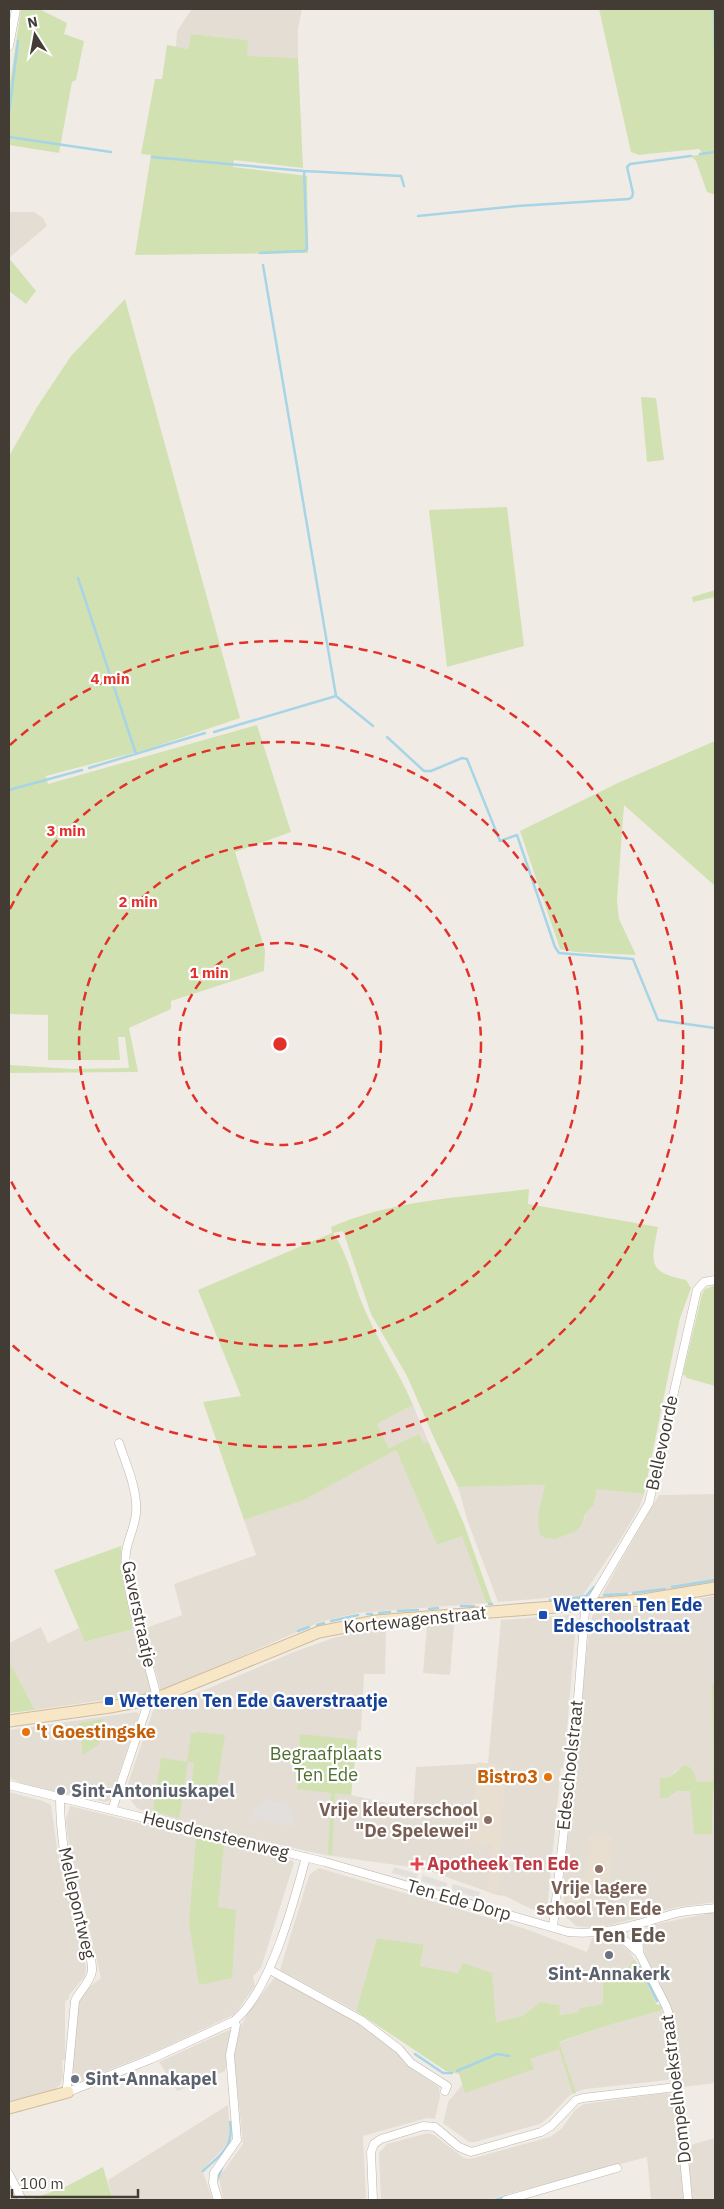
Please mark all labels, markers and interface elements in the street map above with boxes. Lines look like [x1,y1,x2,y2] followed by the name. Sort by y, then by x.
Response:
[10,10,60,60] north arrow
[26,12,39,32] text: N
[90,669,130,688] text: 4 min
[46,821,86,840] text: 3 min
[118,892,158,911] text: 2 min
[189,963,229,982] text: 1 min
[271,1035,289,1053] centre of rings
[640,1393,683,1493] street label: Bellevoorde
[117,1558,162,1670] street label: Gaverstraatje
[553,1593,702,1637] place label: Wetteren Ten Ede Edeschoolstraat
[342,1601,488,1638] street label: Kortewagenstraat
[537,1609,549,1621] marker: Wetteren Ten Ede Edeschoolstraat
[119,1689,388,1712] place label: Wetteren Ten Ede Gaverstraatje
[103,1695,115,1707] marker: Wetteren Ten Ede Gaverstraatje
[551,1699,588,1831] street label: Edeschoolstraat
[36,1720,156,1743] place label: 't Goestingske
[20,1726,32,1738] marker: 't Goestingske
[270,1742,382,1786] park label: Begraafplaats Ten Ede
[477,1765,538,1788] place label: Bistro3
[542,1771,554,1783] marker: Bistro3
[71,1779,235,1802] place label: Sint-Antoniuskapel
[55,1785,67,1797] marker: Sint-Antoniuskapel
[319,1798,479,1842] place label: Vrije kleuterschool "De Spelewei"
[141,1805,292,1864] street label: Heusdensteenweg
[482,1814,494,1826] marker: Vrije kleuterschool "De Spelewei"
[53,1845,102,1962] street label: Mellepontweg
[427,1852,579,1875] place label: Apotheek Ten Ede
[411,1858,423,1870] marker: Apotheek Ten Ede
[593,1863,605,1875] marker: Vrije lagere school Ten Ede
[404,1874,514,1925] street label: Ten Ede Dorp
[536,1876,662,1920] place label: Vrije lagere school Ten Ede
[592,1921,666,1948] district label: Ten Ede
[603,1949,615,1961] marker: Sint-Annakerk
[548,1962,671,1985] place label: Sint-Annakerk
[655,2013,696,2165] street label: Dompelhoekstraat
[85,2067,218,2090] place label: Sint-Annakapel
[69,2073,81,2085] marker: Sint-Annakapel
[12,2166,139,2198] scale bar
[20,2174,64,2193] text: 100 m

